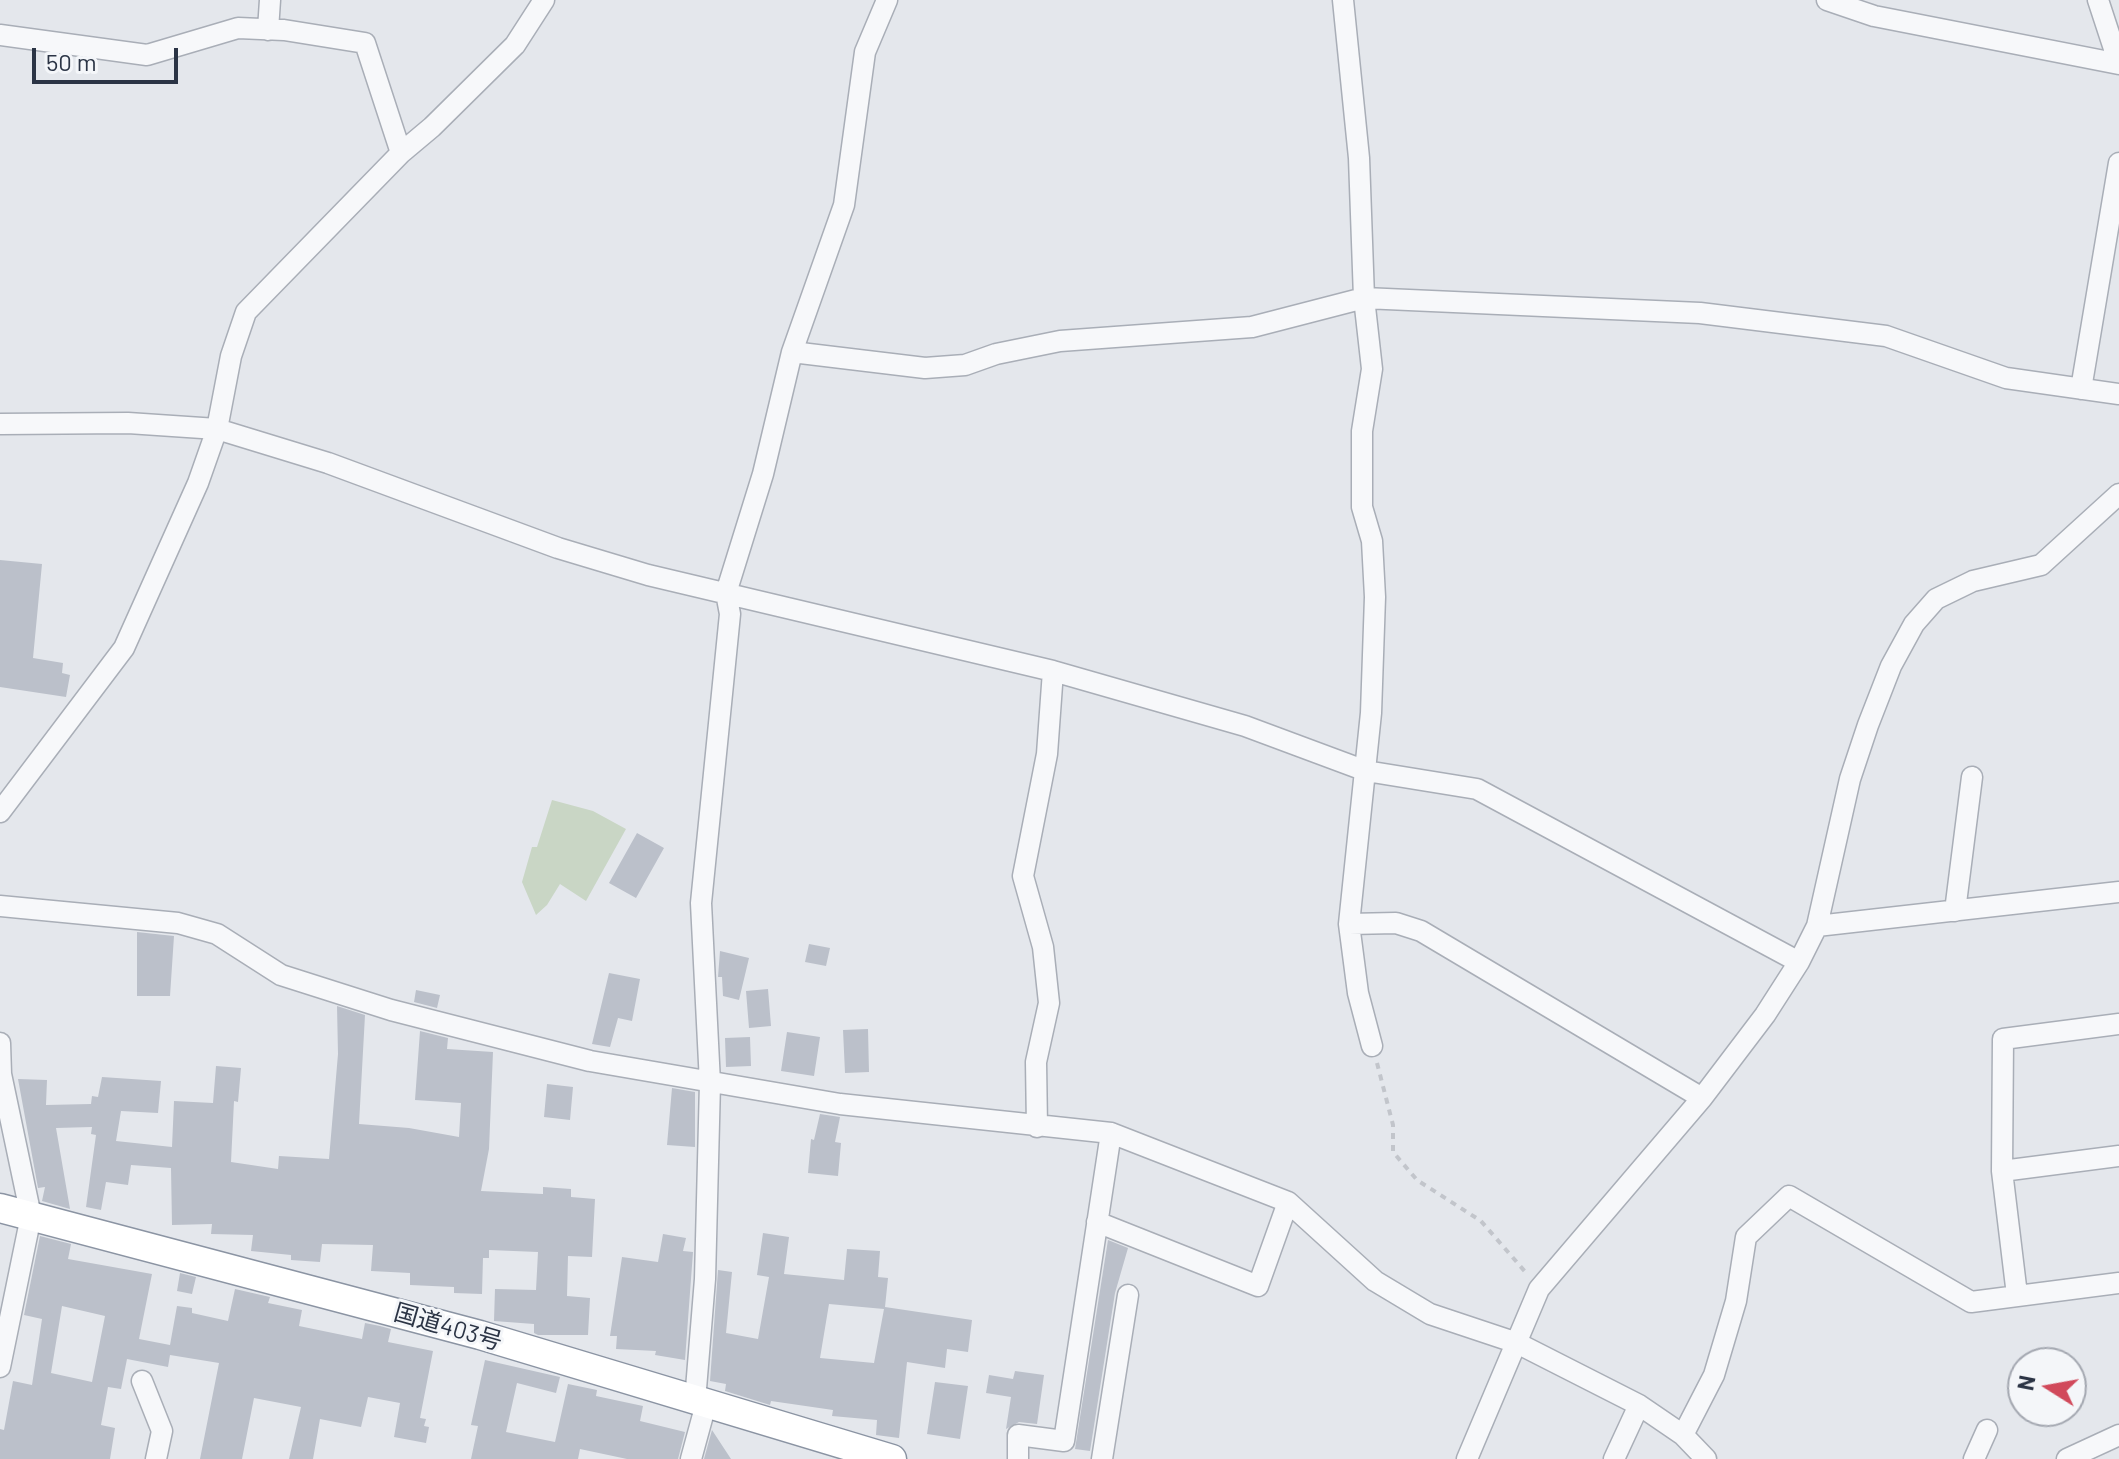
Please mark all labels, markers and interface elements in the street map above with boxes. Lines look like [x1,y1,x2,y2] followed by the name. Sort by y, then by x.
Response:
[36,32,182,82] scale bar
[46,47,97,76] text: 50 m
[391,1298,505,1356] street label: 国道403号
[2007,1347,2087,1427] north arrow
[2011,1373,2040,1392] text: N

